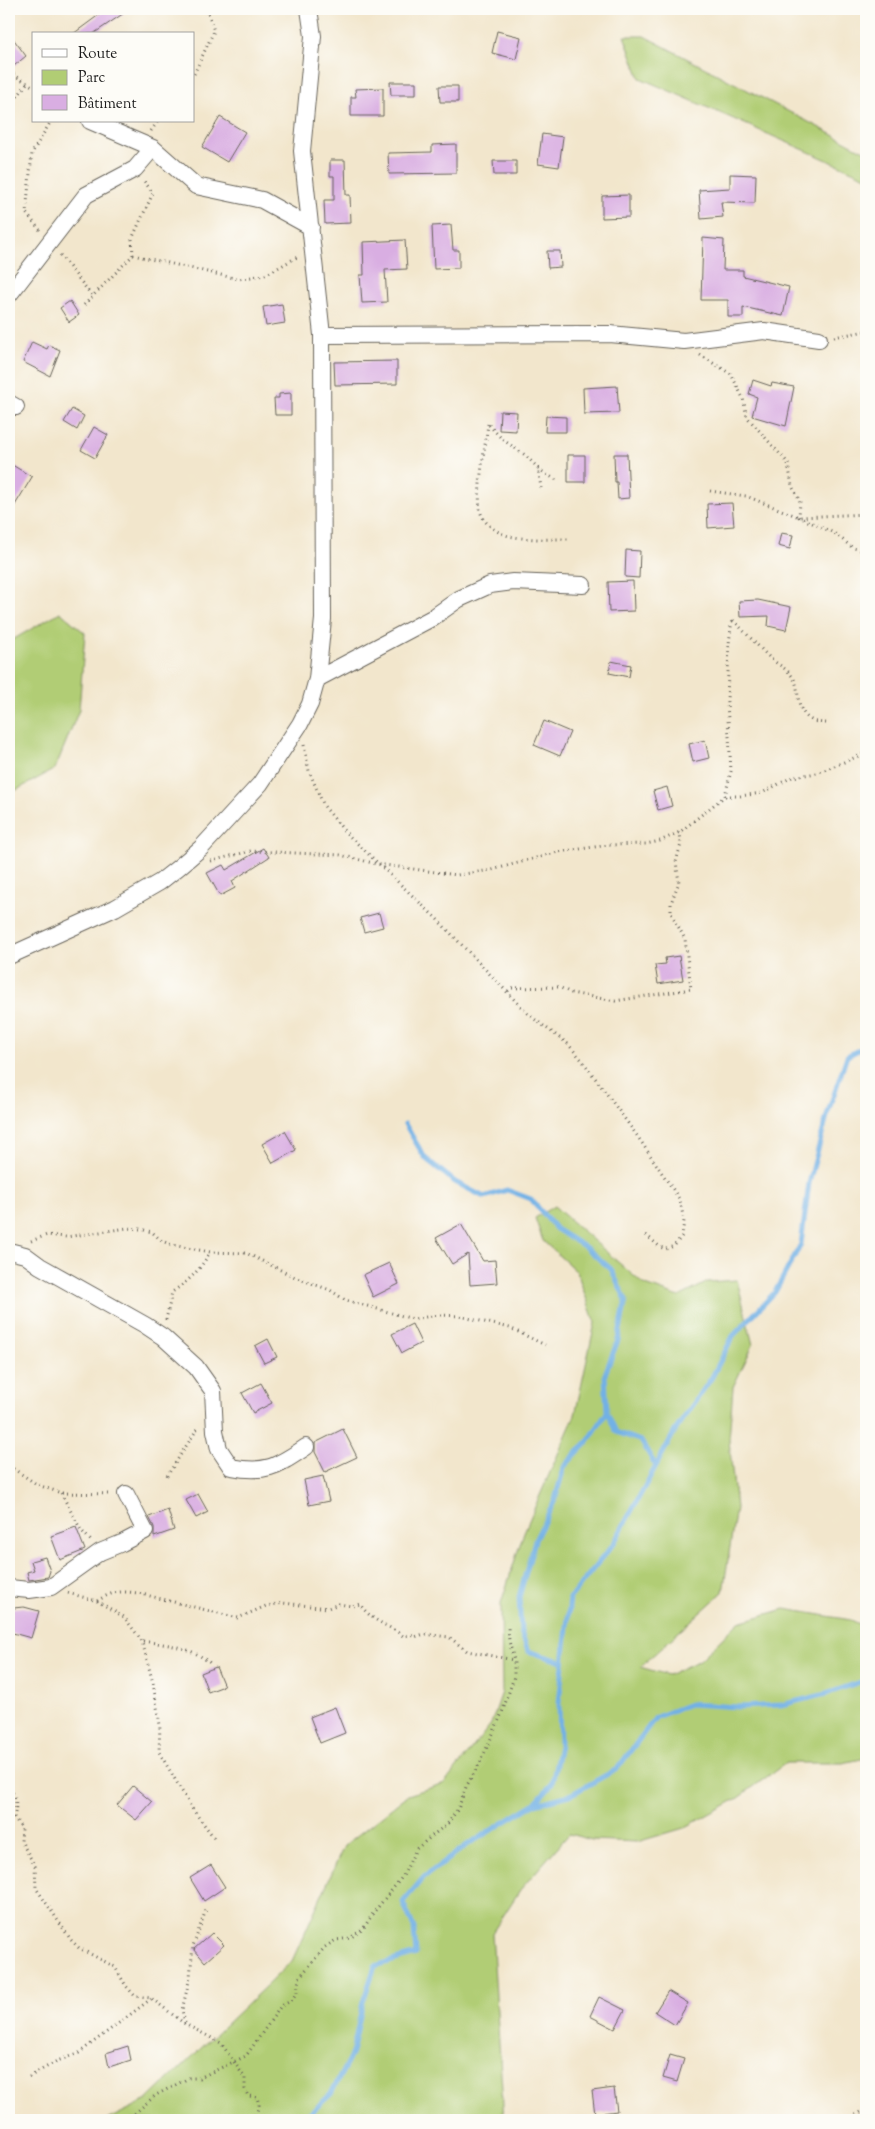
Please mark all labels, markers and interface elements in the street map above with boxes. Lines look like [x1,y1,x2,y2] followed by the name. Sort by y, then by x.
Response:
[32,32,195,122] legend
[78,44,117,65] text: Route
[78,68,106,89] text: Parc
[78,94,137,115] text: Bâtiment

